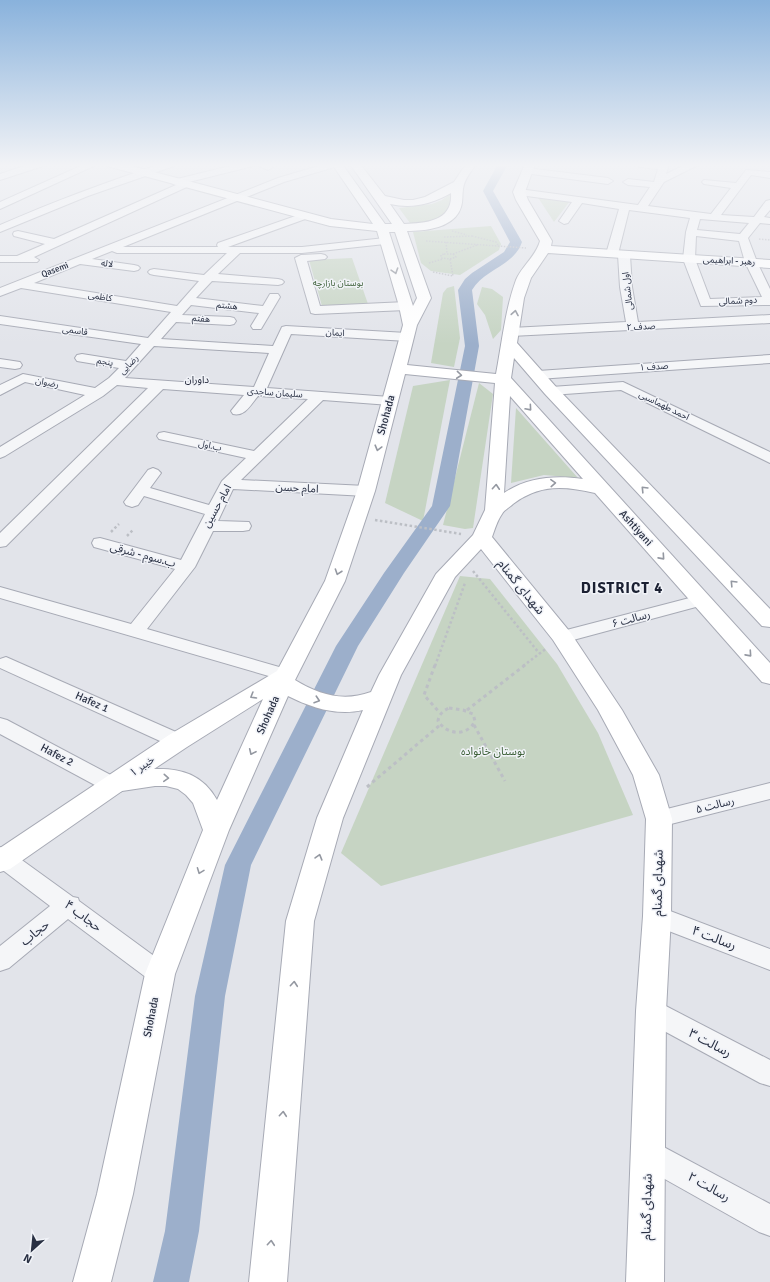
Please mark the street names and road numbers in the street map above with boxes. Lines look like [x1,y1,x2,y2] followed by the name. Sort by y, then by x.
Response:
[703,254,755,268] street label: رهبر - ابراهیمی
[100,258,114,270] street label: لاله
[40,260,70,280] street label: Qasemi
[620,271,636,311] street label: اول شمالی
[87,290,113,304] street label: کاظمی
[718,295,758,308] street label: دوم شمالی
[216,299,238,314] street label: هشتم
[192,313,210,326] street label: هفتم
[626,321,656,333] street label: صدف ۲
[62,324,88,338] street label: قاسمی
[325,327,345,339] street label: ایمان
[117,353,141,377] street label: رضایی
[96,355,114,370] street label: پنجم
[639,361,669,373] street label: صدف ۱
[34,375,60,391] street label: رضوان
[247,386,303,400] street label: سلیمان ساجدی
[637,389,691,423] street label: احمد طهماسبی
[374,393,398,436] street label: Shohada
[197,438,223,454] street label: ب.اول
[275,480,319,497] street label: امام حسن
[200,482,235,530] street label: امام حسین
[616,507,656,549] street label: Ashtiyani
[109,540,177,571] street label: ب.سوم - شرقی
[493,556,548,619] street label: شهدای گمنام
[610,608,652,630] street label: رسالت ۶
[73,689,111,715] street label: Hafez 1
[254,693,282,736] street label: Shohada
[38,741,76,769] street label: Hafez 2
[127,753,157,779] street label: خیبر ۱
[694,794,736,816] street label: رسالت ۵
[649,849,668,917] street label: شهدای گمنام
[61,897,105,936] street label: حجاب ۴
[17,916,53,949] street label: حجاب
[690,922,738,954] street label: رسالت ۴
[141,995,161,1038] street label: Shohada
[686,1025,734,1061] street label: رسالت ۳
[685,1169,733,1205] street label: رسالت ۲
[638,1173,657,1241] street label: شهدای گمنام

